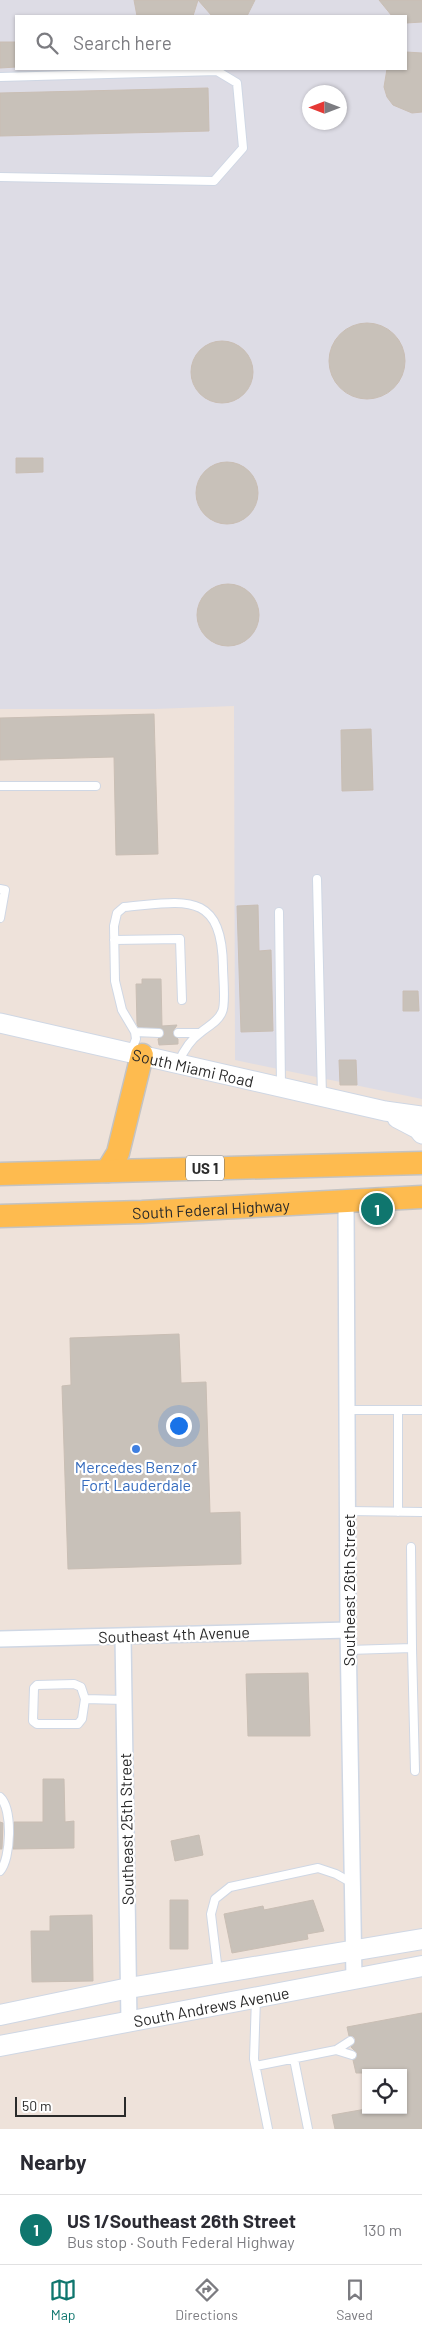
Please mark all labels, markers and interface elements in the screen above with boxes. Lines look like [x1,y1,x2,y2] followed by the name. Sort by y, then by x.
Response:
[15,15,407,70] search box
[33,29,61,57] icon: search
[73,31,172,54] text: Search here
[302,85,347,130] north arrow
[130,1044,256,1090] street label: South Miami Road
[186,1156,224,1180] road number: US 1
[361,1190,393,1228] pin: 1
[132,1195,291,1222] street label: South Federal Highway
[166,1413,192,1439] your location
[130,1443,142,1455] marker: Mercedes Benz of Fort Lauderdale
[75,1457,197,1494] place label: Mercedes Benz of Fort Lauderdale
[339,1514,358,1666] street label: Southeast 26th Street
[98,1622,250,1646] street label: Southeast 4th Avenue
[115,1753,137,1905] street label: Southeast 25th Street
[132,1982,291,2030] street label: South Andrews Avenue
[362,2069,407,2114] map controls
[362,2069,407,2114] button: locate
[15,2094,126,2117] scale bar
[22,2097,51,2114] text: 50 m
[20,2149,86,2174] text: Nearby
[67,2209,296,2232] text: US 1/Southeast 26th Street
[33,2220,39,2239] text: 1
[363,2220,402,2239] text: 130 m
[67,2232,295,2251] text: Bus stop · South Federal Highway
[49,2276,77,2323] tab: Map
[175,2276,238,2323] tab: Directions
[336,2276,373,2323] tab: Saved

